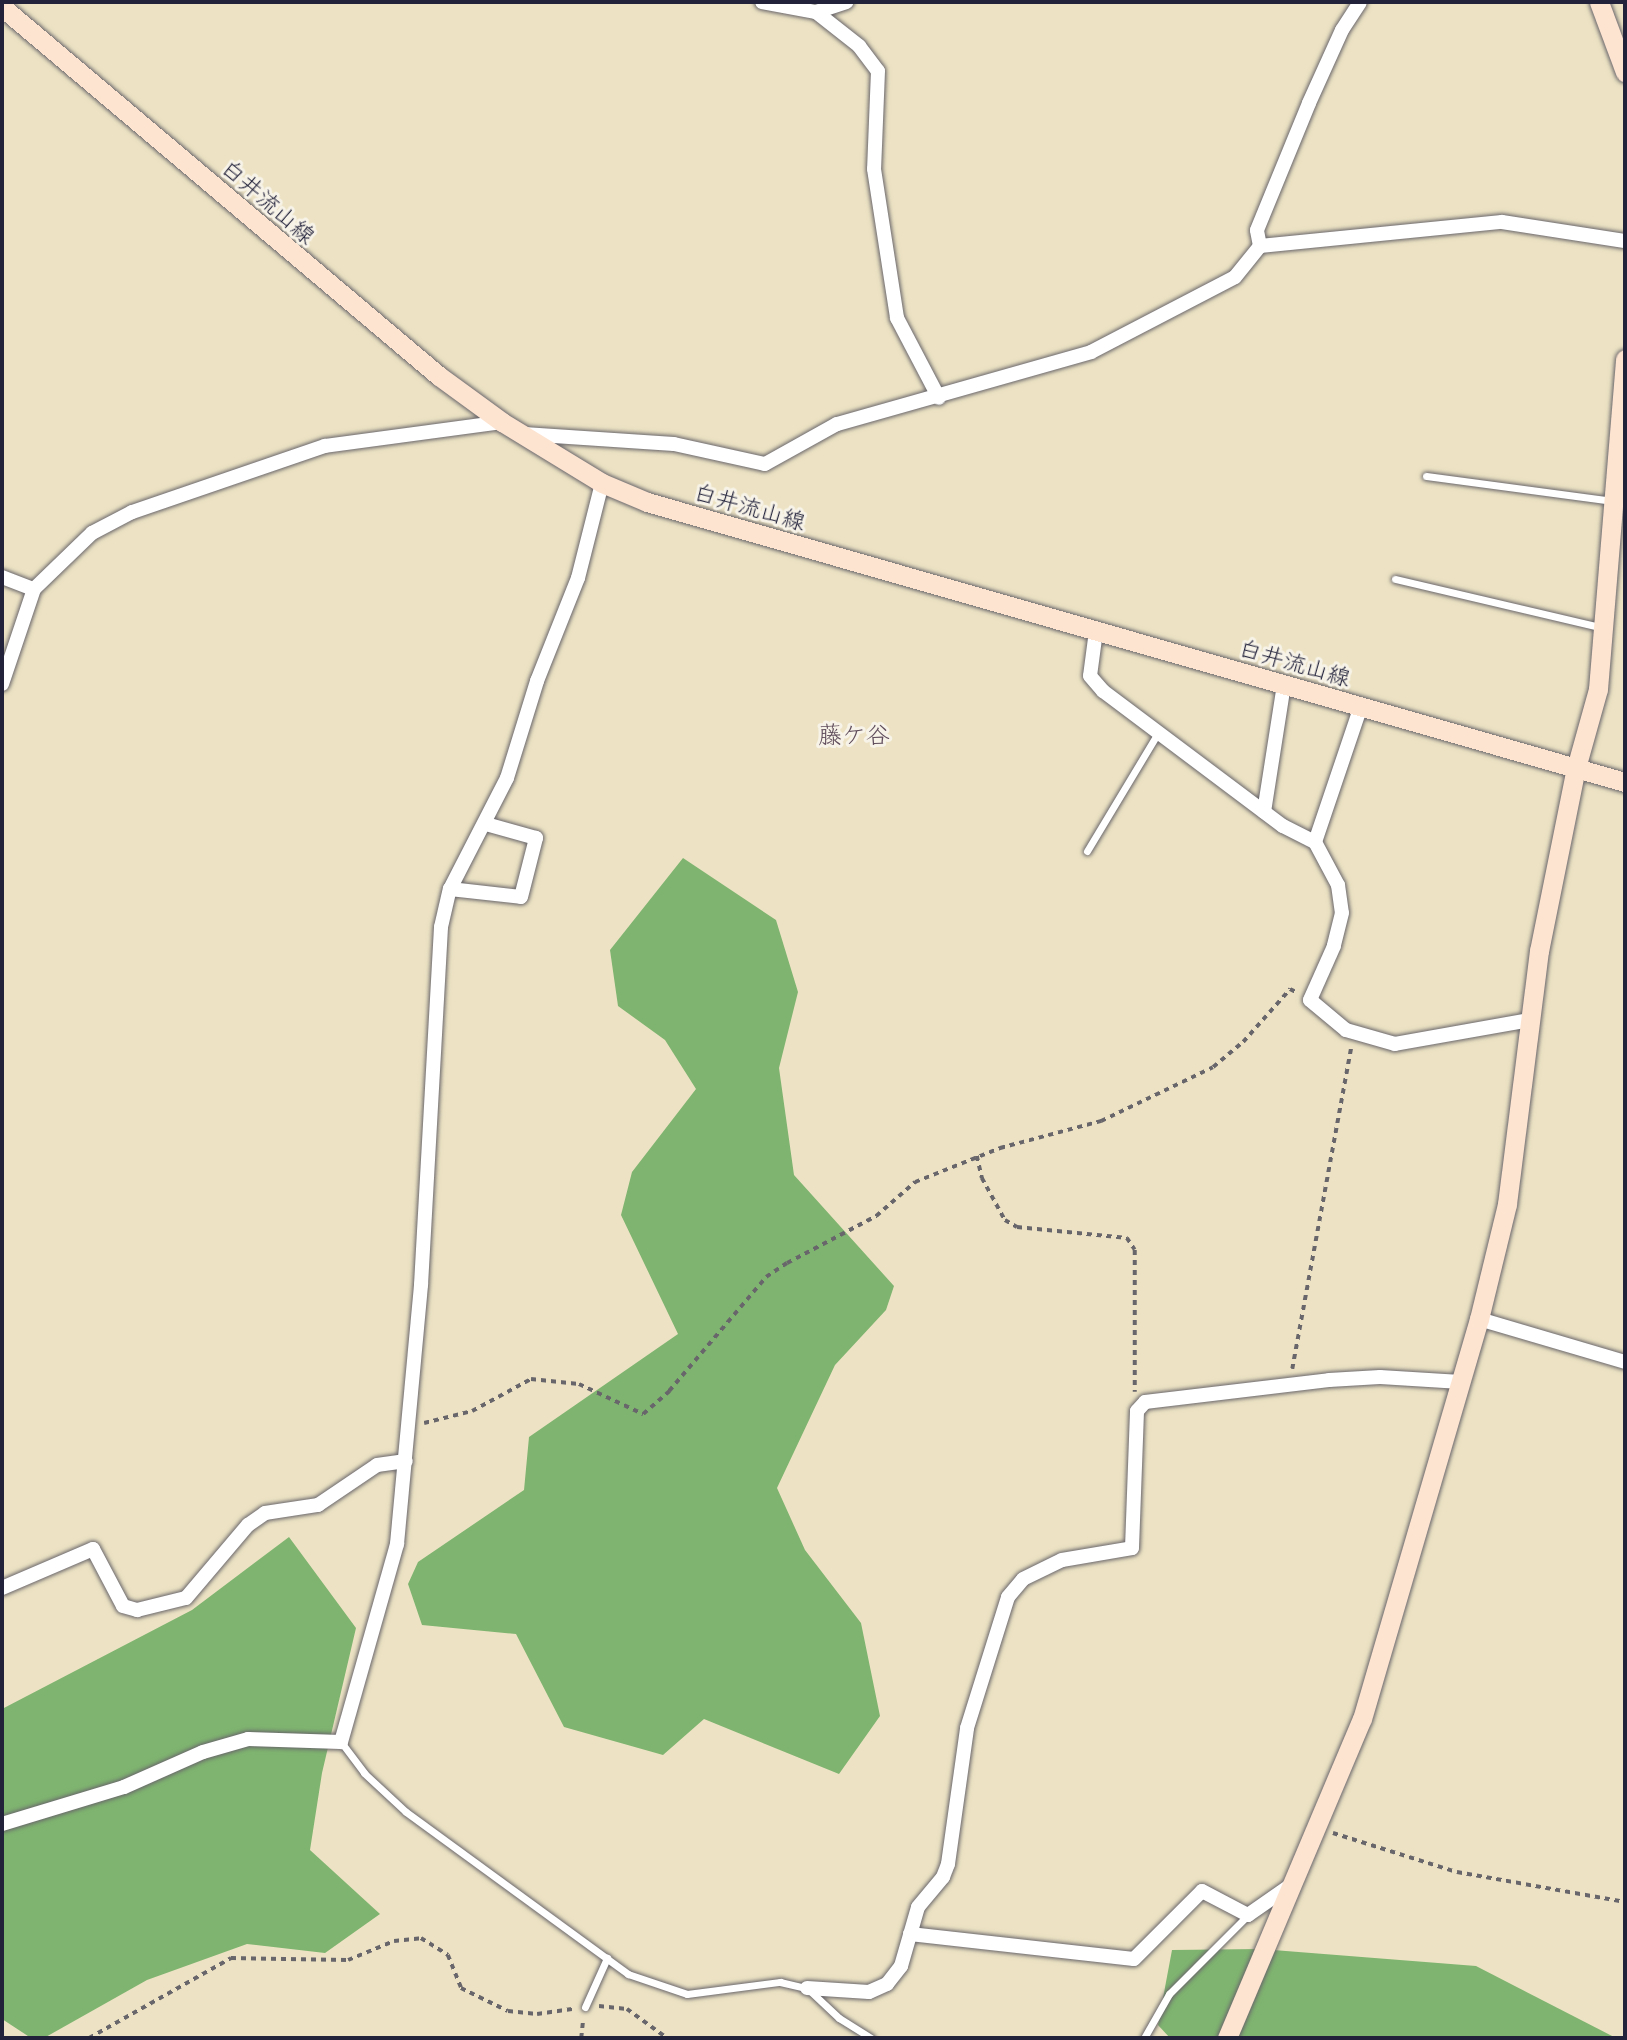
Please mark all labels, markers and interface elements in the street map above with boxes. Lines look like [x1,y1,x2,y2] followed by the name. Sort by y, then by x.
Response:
[217,153,321,249] street label: 白井流山線
[691,477,809,535] street label: 白井流山線
[1236,633,1354,691] street label: 白井流山線
[818,720,890,748] district label: 藤ケ谷

